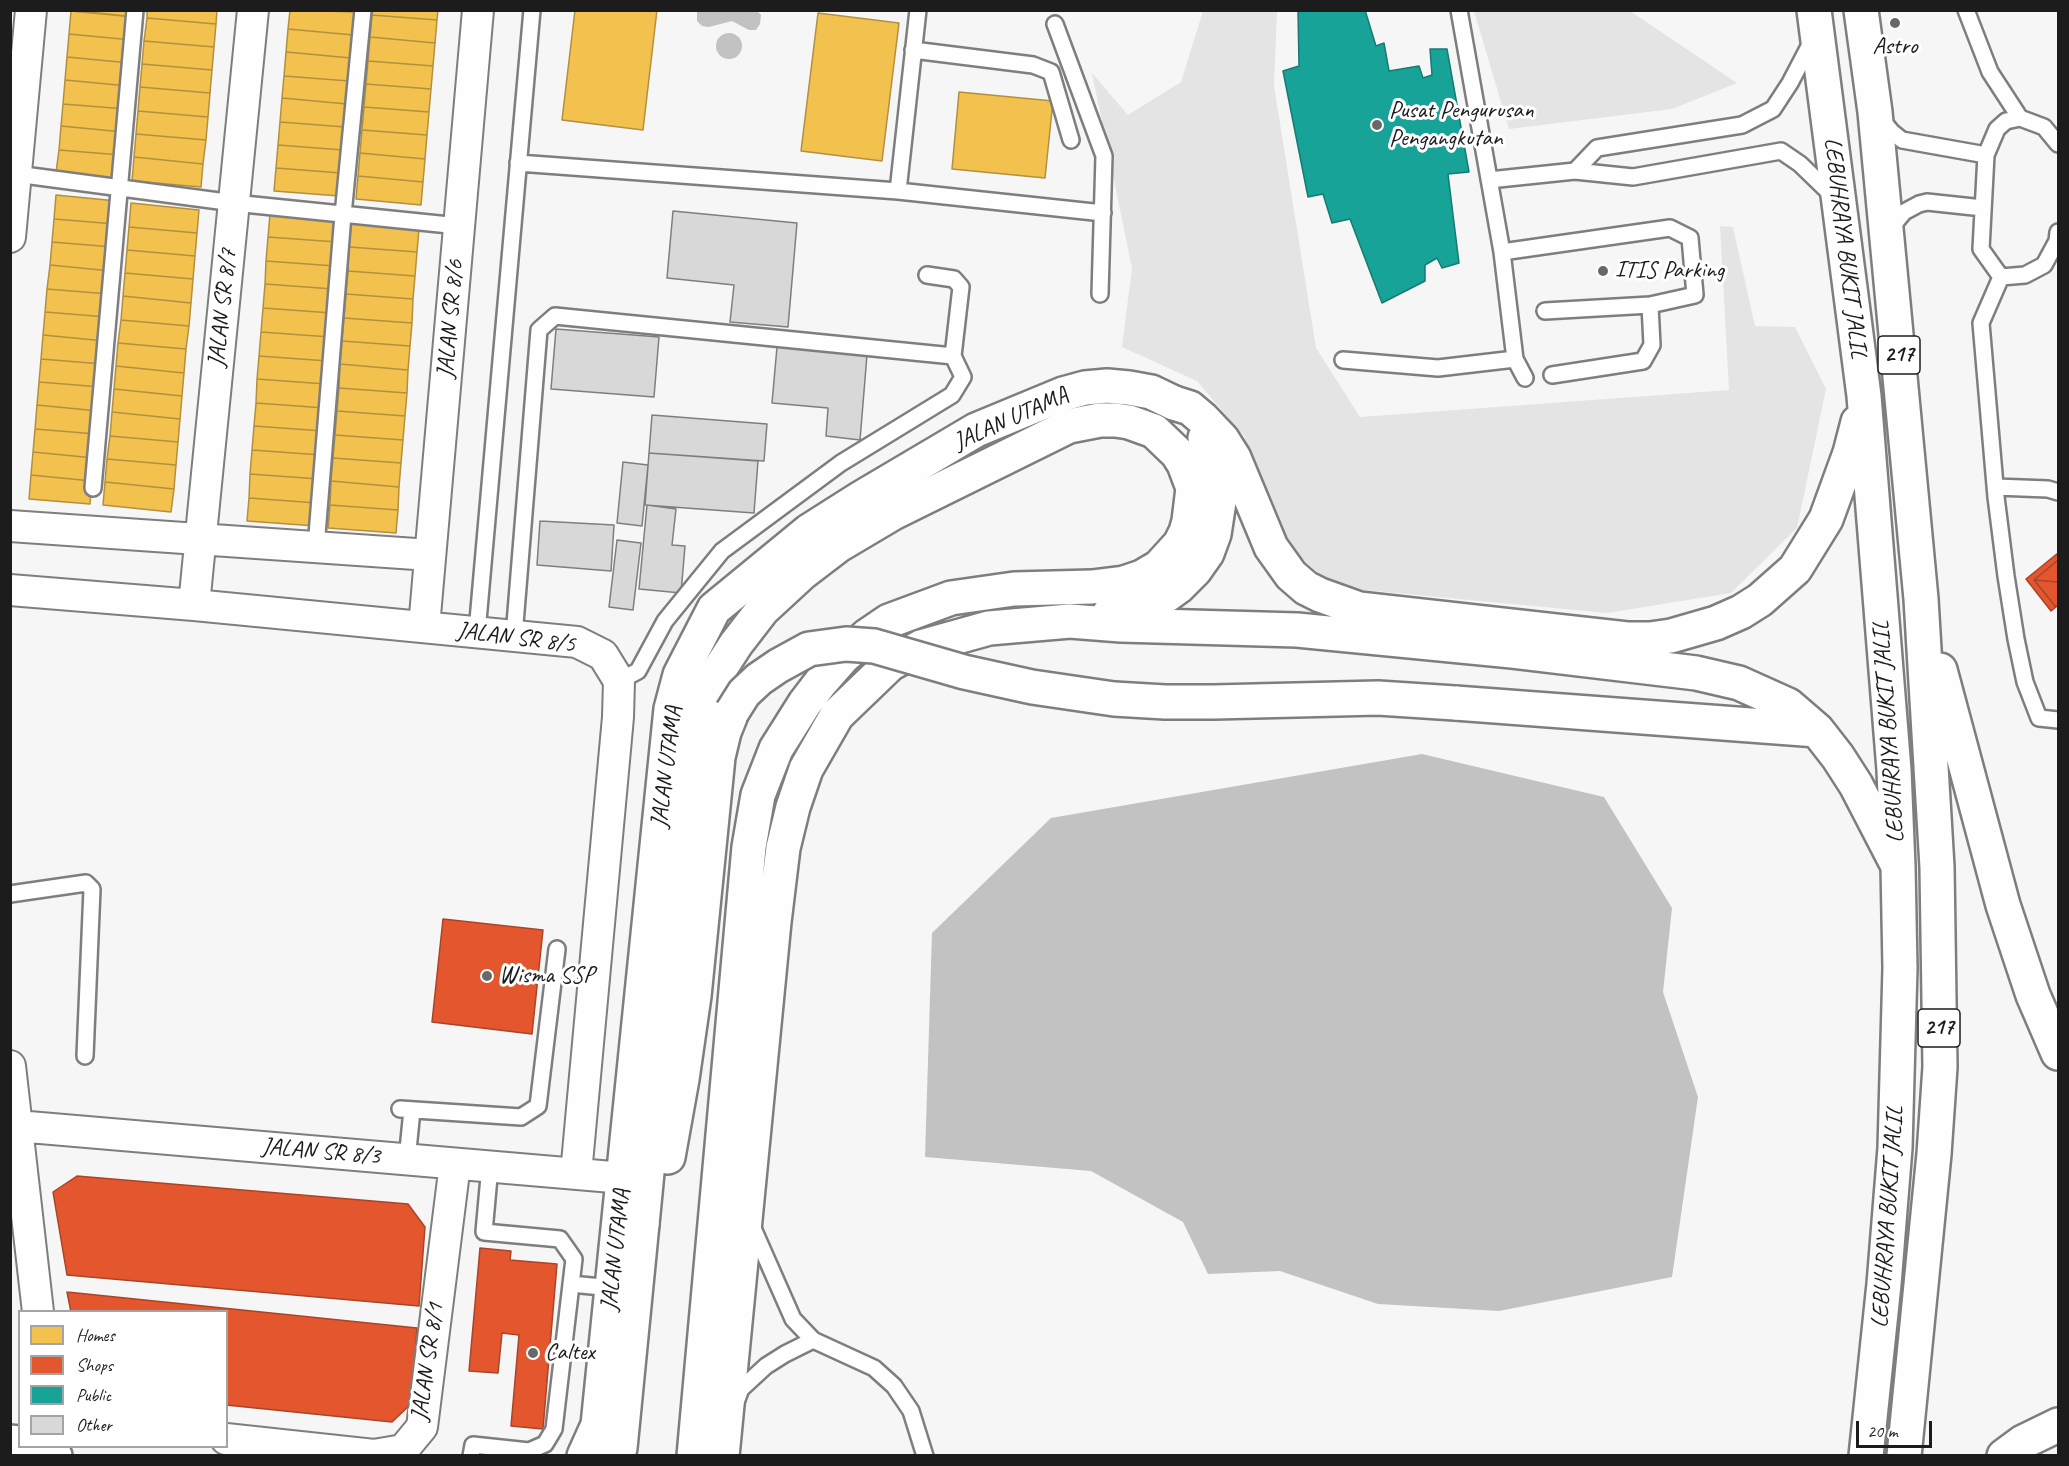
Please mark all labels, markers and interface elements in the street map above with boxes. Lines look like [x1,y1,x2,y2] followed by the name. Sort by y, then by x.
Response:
[1888,16,1902,30] marker: Astro
[1872,33,1918,61] place label: Astro
[1389,97,1534,153] place label: Pusat Pengurusan Pengangkutan
[1370,118,1384,132] marker: Pusat Pengurusan Pengangkutan
[1817,136,1873,360] street label: LEBUHRAYA BUKIT JALIL
[202,247,244,369] street label: JALAN SR 8/7
[1615,257,1724,285] place label: ITIS Parking
[431,259,471,379] street label: JALAN SR 8/6
[1596,264,1610,278] marker: ITIS Parking
[1878,336,1920,374] road number: 217
[949,381,1073,457] street label: JALAN UTAMA
[455,616,577,660] street label: JALAN SR 8/5
[1867,620,1911,844] street label: LEBUHRAYA BUKIT JALIL
[645,705,689,829] street label: JALAN UTAMA
[499,962,594,990] place label: Wisma SSP
[480,969,494,983] marker: Wisma SSP
[1918,1009,1960,1047] road number: 217
[1866,1105,1910,1329] street label: LEBUHRAYA BUKIT JALIL
[261,1132,381,1172] street label: JALAN SR 8/3
[595,1188,637,1312] street label: JALAN UTAMA
[405,1301,451,1423] street label: JALAN SR 8/1
[18,1310,228,1448] legend
[76,1324,115,1346] text: Homes
[545,1339,595,1367] place label: Caltex
[526,1346,540,1360] marker: Caltex
[76,1354,113,1376] text: Shops
[76,1384,111,1406] text: Public
[1859,1409,1936,1447] scale bar
[76,1414,112,1436] text: Other
[1867,1420,1898,1442] text: 20 m

